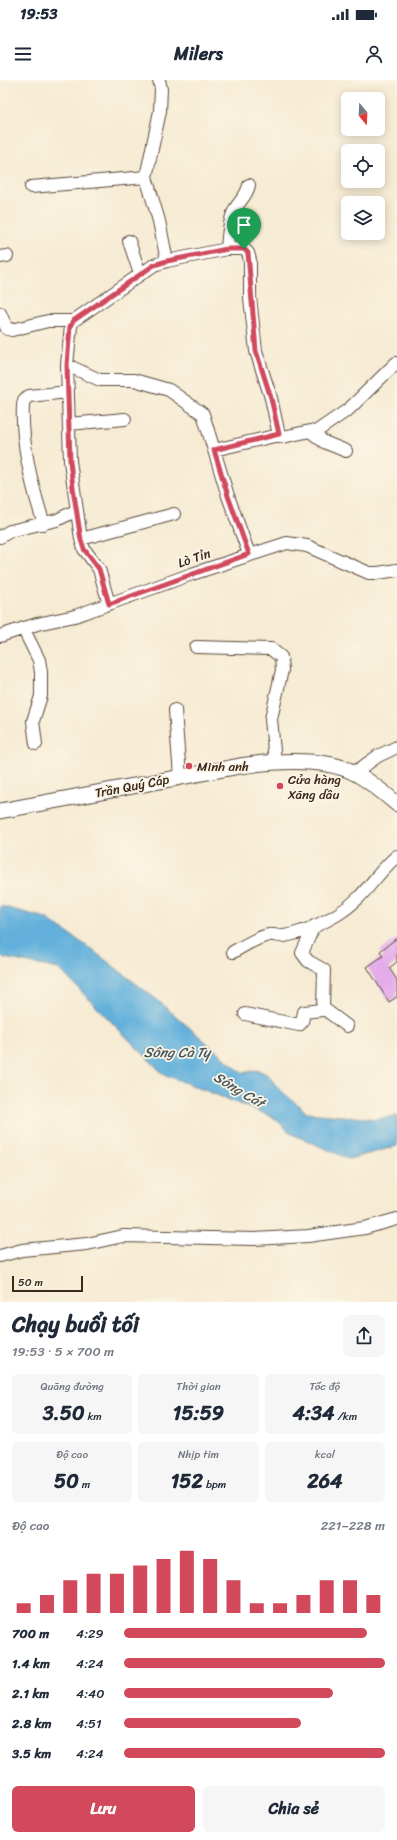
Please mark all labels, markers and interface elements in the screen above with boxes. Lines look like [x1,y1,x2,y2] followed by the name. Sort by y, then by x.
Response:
[20,1,58,27] text: 19:53
[174,38,223,70] text: Milers
[12,43,34,65] icon: menu
[363,43,385,65] icon: person
[341,92,385,136] north arrow
[341,92,385,240] map controls
[341,144,385,188] button: locate
[341,196,385,240] button: layers
[227,208,261,249] pin
[233,214,255,236] icon: arrive
[174,542,214,574] street label: Lò Tỉn
[197,755,249,778] place label: Minh anh
[184,761,194,771] marker: Minh anh
[93,767,171,804] street label: Trần Quý Cáp
[287,768,341,806] place label: Cửa hàng Xăng dầu
[275,781,285,791] marker: Cửa hàng Xăng dầu
[144,1040,212,1065] water label: Sông Cà Ty
[209,1065,271,1116] water label: Sông Cát
[18,1273,43,1292] text: 50 m
[12,1274,83,1293] scale bar
[12,1305,139,1344] text: Chạy buổi tối
[343,1315,385,1357] button: share
[12,1340,114,1363] text: 19:53 · 5 × 700 m
[40,1377,104,1396] text: Quãng đường
[176,1377,221,1396] text: Thời gian
[310,1377,340,1396] text: Tốc độ
[43,1396,85,1431] text: 3.50
[173,1396,224,1431] text: 15:59
[293,1396,335,1431] text: 4:34
[85,1407,102,1426] text: km
[335,1407,357,1426] text: /km
[56,1445,88,1464] text: Độ cao
[178,1445,219,1464] text: Nhịp tim
[315,1445,335,1464] text: kcal
[54,1464,79,1499] text: 50
[171,1464,203,1499] text: 152
[307,1464,343,1499] text: 264
[79,1475,90,1494] text: m
[203,1475,226,1494] text: bpm
[12,1514,49,1537] text: Độ cao
[321,1514,385,1537] text: 221–228 m
[12,1622,49,1645] text: 700 m
[76,1622,104,1645] text: 4:29
[12,1652,50,1675] text: 1.4 km
[76,1652,104,1675] text: 4:24
[12,1682,49,1705] text: 2.1 km
[76,1682,104,1705] text: 4:40
[12,1712,52,1735] text: 2.8 km
[76,1712,102,1735] text: 4:51
[12,1742,51,1765] text: 3.5 km
[76,1742,104,1765] text: 4:24
[12,1786,195,1832] button: Lưu
[203,1786,385,1832] button: Chia sẻ

